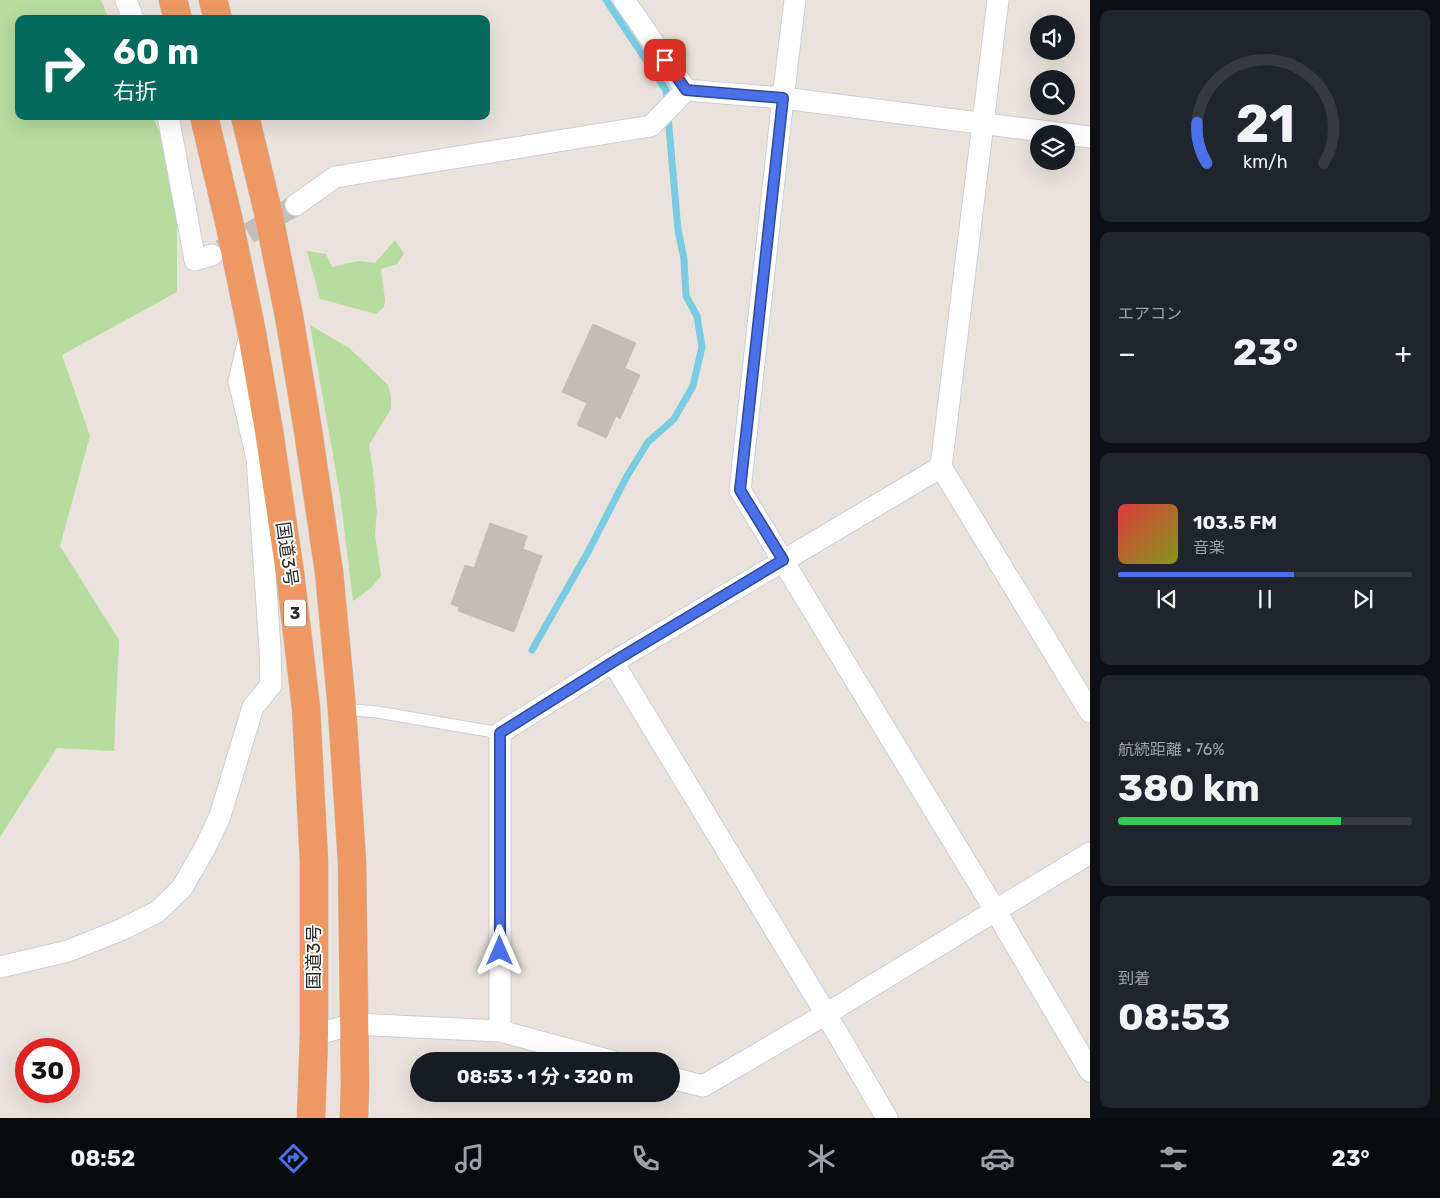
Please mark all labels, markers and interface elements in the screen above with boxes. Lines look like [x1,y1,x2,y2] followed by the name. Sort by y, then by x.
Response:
[1030,15,1075,170] map controls
[1030,15,1075,60] button: sound
[113,31,199,73] text: 60 m
[30,35,95,100] icon: right
[644,39,686,81] pin
[651,46,679,74] icon: arrive
[1030,70,1075,115] button: search
[113,78,157,105] text: 右折
[1235,93,1295,155] text: 21
[1030,125,1075,170] button: layers
[1243,151,1287,172] text: km/h
[1118,304,1182,323] text: エアコン
[1233,329,1298,375] text: 23°
[1118,337,1136,370] text: −
[1395,337,1412,370] text: +
[1193,511,1277,534] text: 103.5 FM
[272,520,302,588] street label: 国道3号
[1193,538,1225,557] text: 音楽
[1153,585,1181,613] icon: previous
[1251,585,1279,613] icon: pause
[1349,585,1377,613] icon: next
[284,600,306,626] road number: 3
[1118,740,1225,759] text: 航続距離 · 76%
[1118,765,1260,811] text: 380 km
[473,924,525,976] position arrow
[303,925,325,989] street label: 国道3号
[1118,969,1150,988] text: 到着
[1118,994,1230,1040] text: 08:53
[15,1038,80,1103] speed limit sign: 30
[457,1065,633,1088] text: 08:53 · 1 分 · 320 m
[276,1141,311,1176] icon: directions
[452,1141,487,1176] icon: music
[628,1141,663,1176] icon: phone
[804,1141,839,1176] icon: climate
[980,1141,1015,1176] icon: car
[1156,1141,1191,1176] icon: filters
[70,1145,135,1172] text: 08:52
[1332,1145,1369,1172] text: 23°

